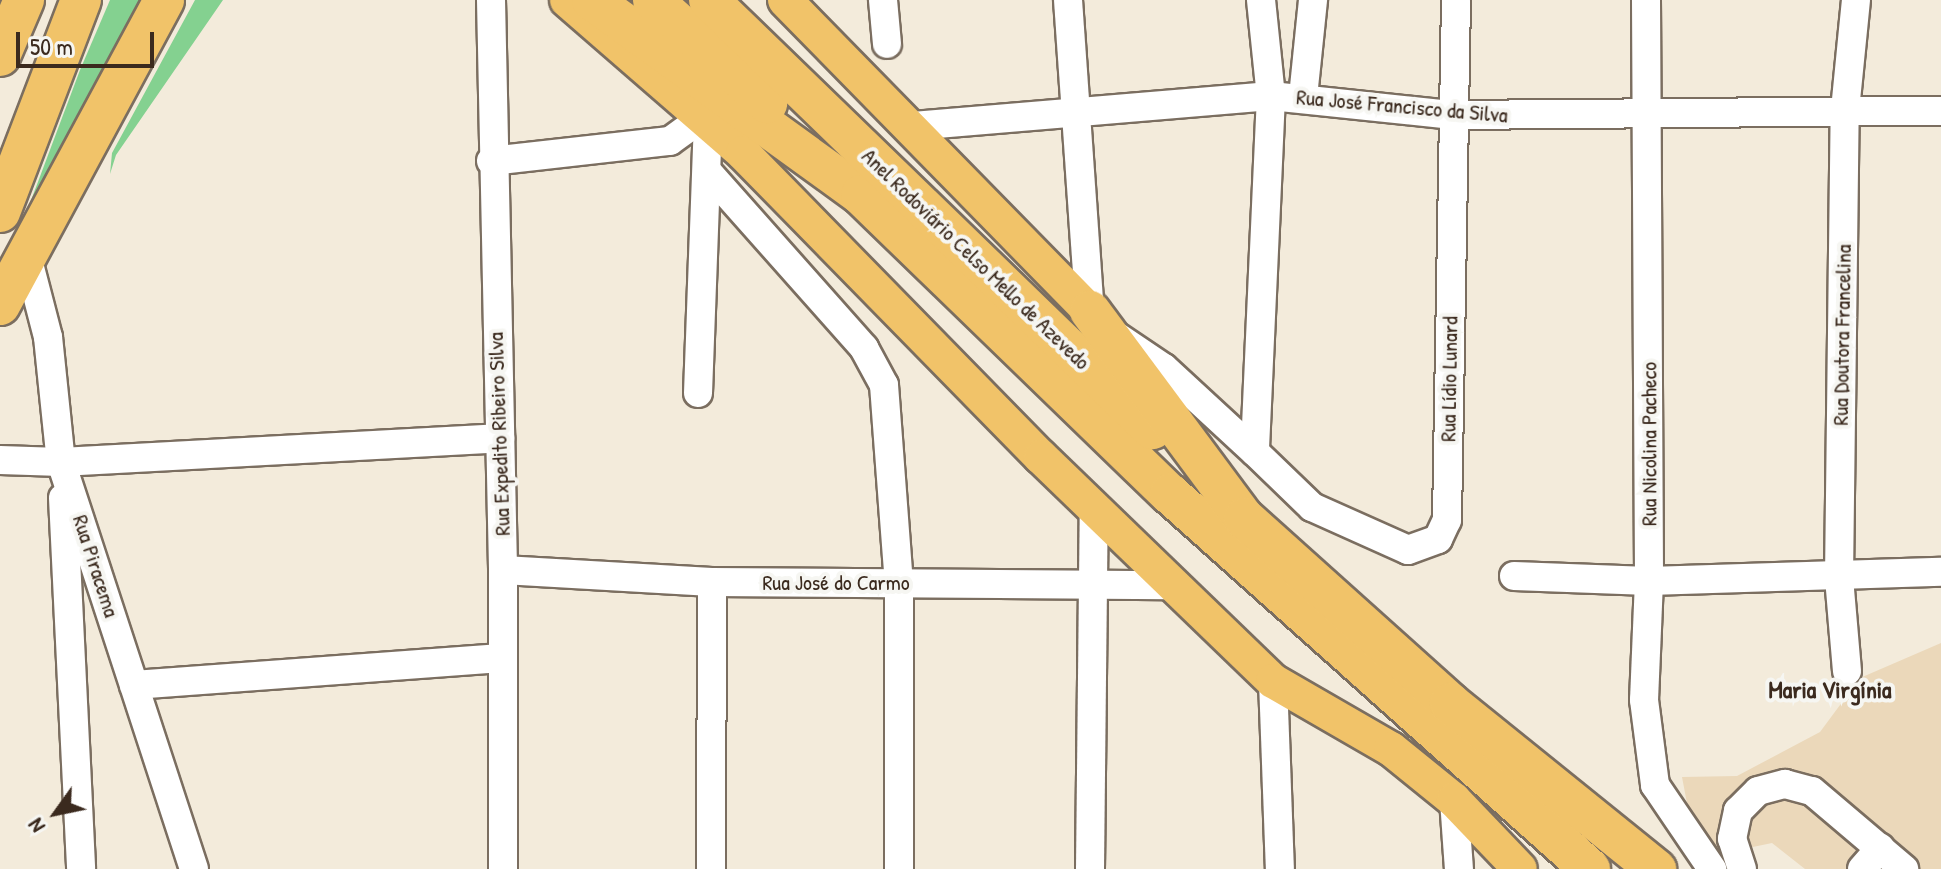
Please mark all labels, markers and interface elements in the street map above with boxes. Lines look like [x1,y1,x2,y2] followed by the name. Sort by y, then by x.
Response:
[20,16,158,66] scale bar
[30,30,73,62] text: 50 m
[1295,84,1509,128] street label: Rua José Francisco da Silva
[856,143,1096,375] street label: Anel Rodoviário Celso Mello de Azevedo
[1827,244,1857,426] street label: Rua Doutora Francelina
[1435,316,1463,442] street label: Rua Lídio Lunard
[482,332,516,536] street label: Rua Expedito Ribeiro Silva
[1636,362,1662,526] street label: Rua Nicolina Pacheco
[67,512,125,620] street label: Rua Piracema
[762,570,910,596] street label: Rua José do Carmo
[1768,676,1892,704] district label: Maria Virgínia
[16,773,96,853] north arrow
[20,813,52,839] text: N

